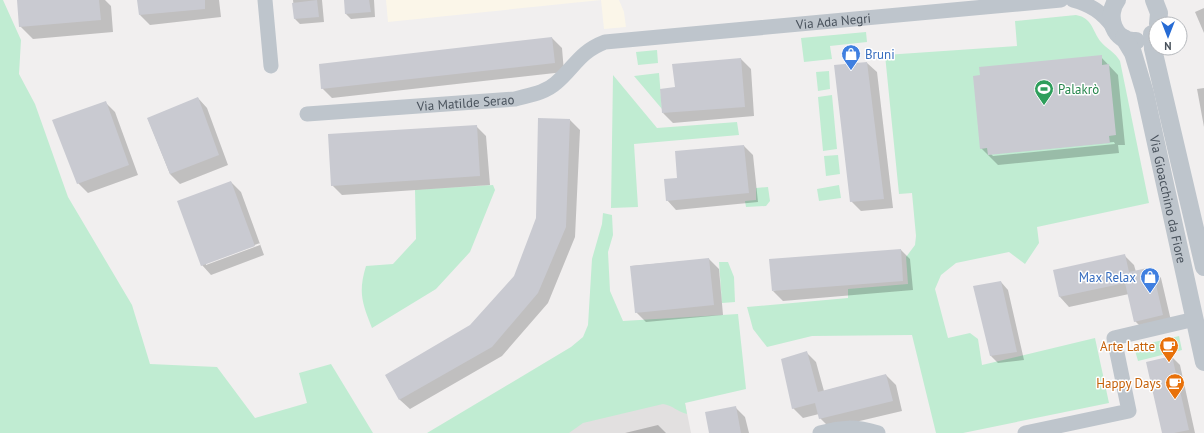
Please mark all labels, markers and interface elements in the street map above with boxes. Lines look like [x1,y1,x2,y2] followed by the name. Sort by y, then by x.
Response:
[794,9,872,33] street label: Via Ada Negri
[1148,16,1188,56] north arrow
[1164,39,1172,53] text: N
[840,43,862,71] shop icon: Bruni
[865,46,895,63] place label: Bruni
[1033,78,1055,106] sports icon: Palakrò
[1058,81,1099,98] place label: Palakrò
[415,91,515,115] street label: Via Matilde Serao
[1146,133,1191,265] street label: Via Gioacchino da Fiore
[1139,266,1161,294] shop icon: Max Relax
[1079,269,1136,286] place label: Max Relax
[1158,335,1180,363] cafe icon: Arte Latte
[1100,338,1155,355] place label: Arte Latte
[1164,372,1186,400] cafe icon: Happy Days
[1096,375,1161,392] place label: Happy Days

